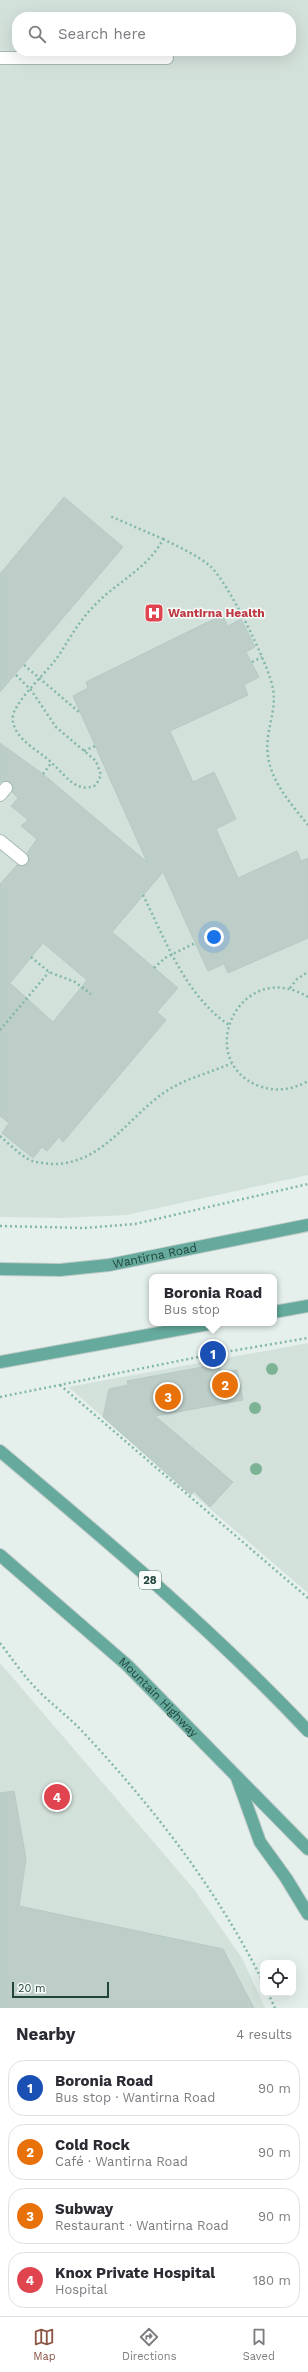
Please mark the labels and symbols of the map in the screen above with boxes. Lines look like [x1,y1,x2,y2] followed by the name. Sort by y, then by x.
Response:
[143,602,165,624] hospital icon: Wantirna Health
[168,606,265,620] place label: Wantirna Health
[204,927,224,947] your location
[111,1240,198,1271] street label: Wantirna Road
[200,1339,226,1369] pin: 1
[212,1370,238,1400] pin: 2
[155,1382,181,1412] pin: 3
[139,1571,161,1589] road number: 28
[116,1654,202,1741] street label: Mountain Highway
[44,1782,70,1812] pin: 4
[12,1980,109,1999] scale bar

